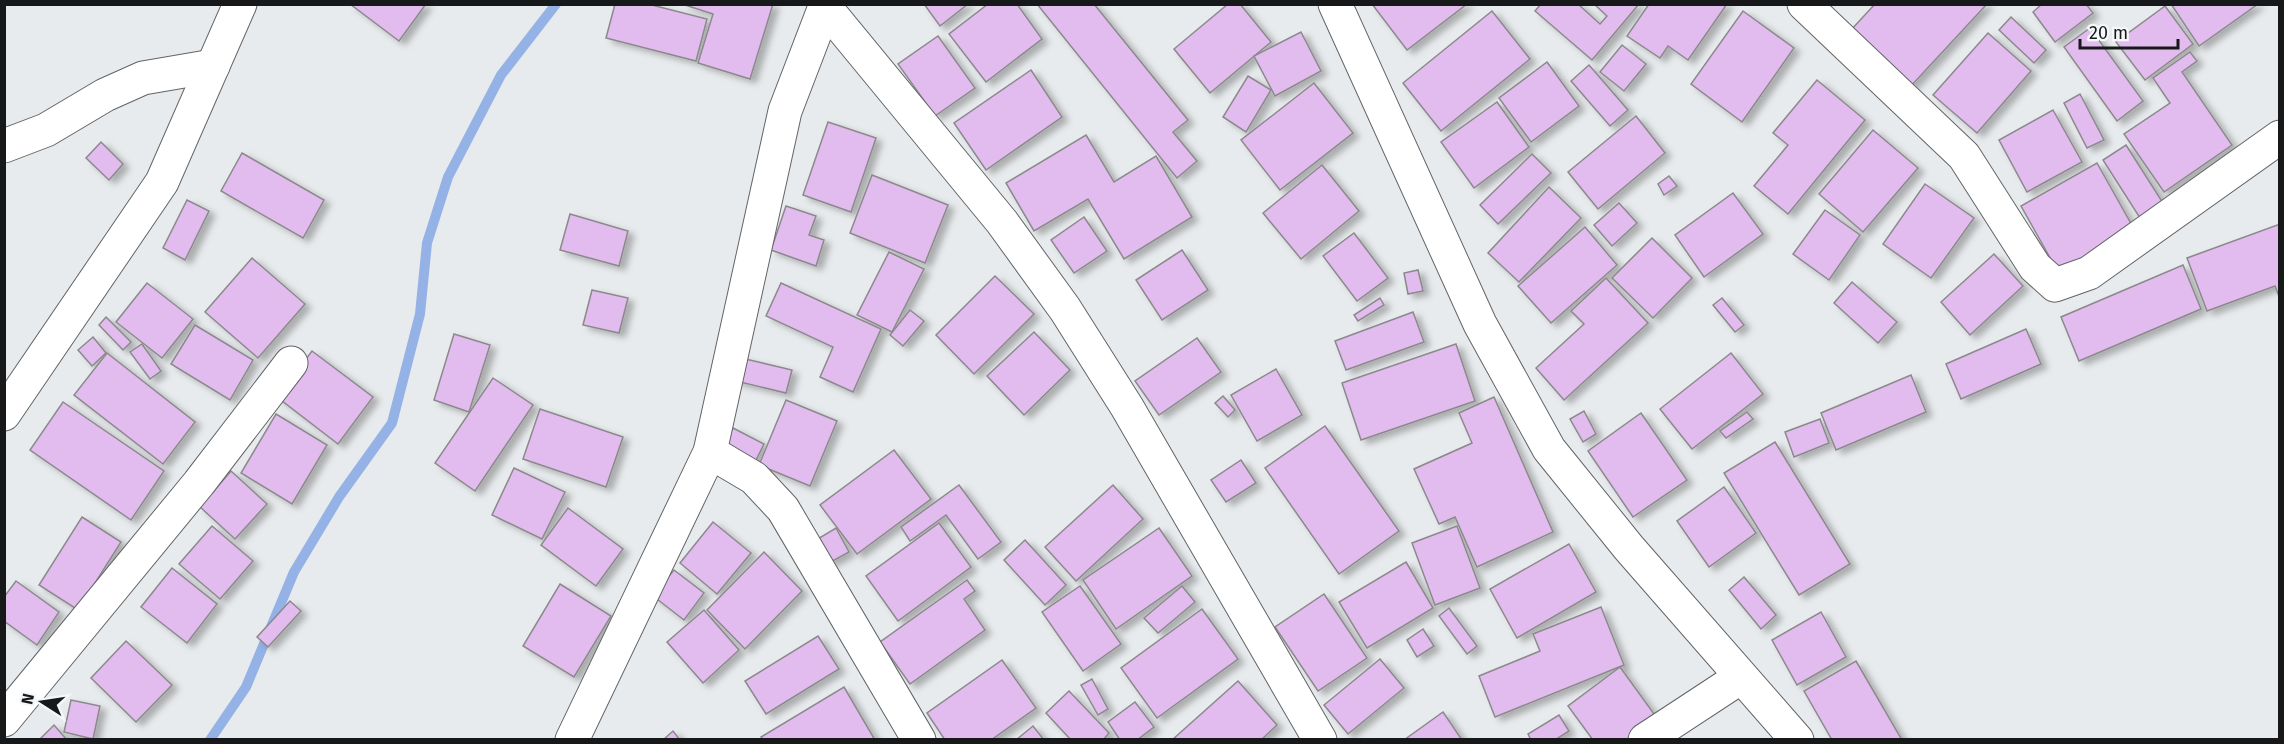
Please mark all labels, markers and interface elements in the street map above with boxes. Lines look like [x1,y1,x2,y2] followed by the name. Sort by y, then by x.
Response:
[2080,12,2178,50] scale bar
[2089,22,2128,44] text: 20 m
[12,672,72,732] north arrow
[17,692,38,706] text: N

